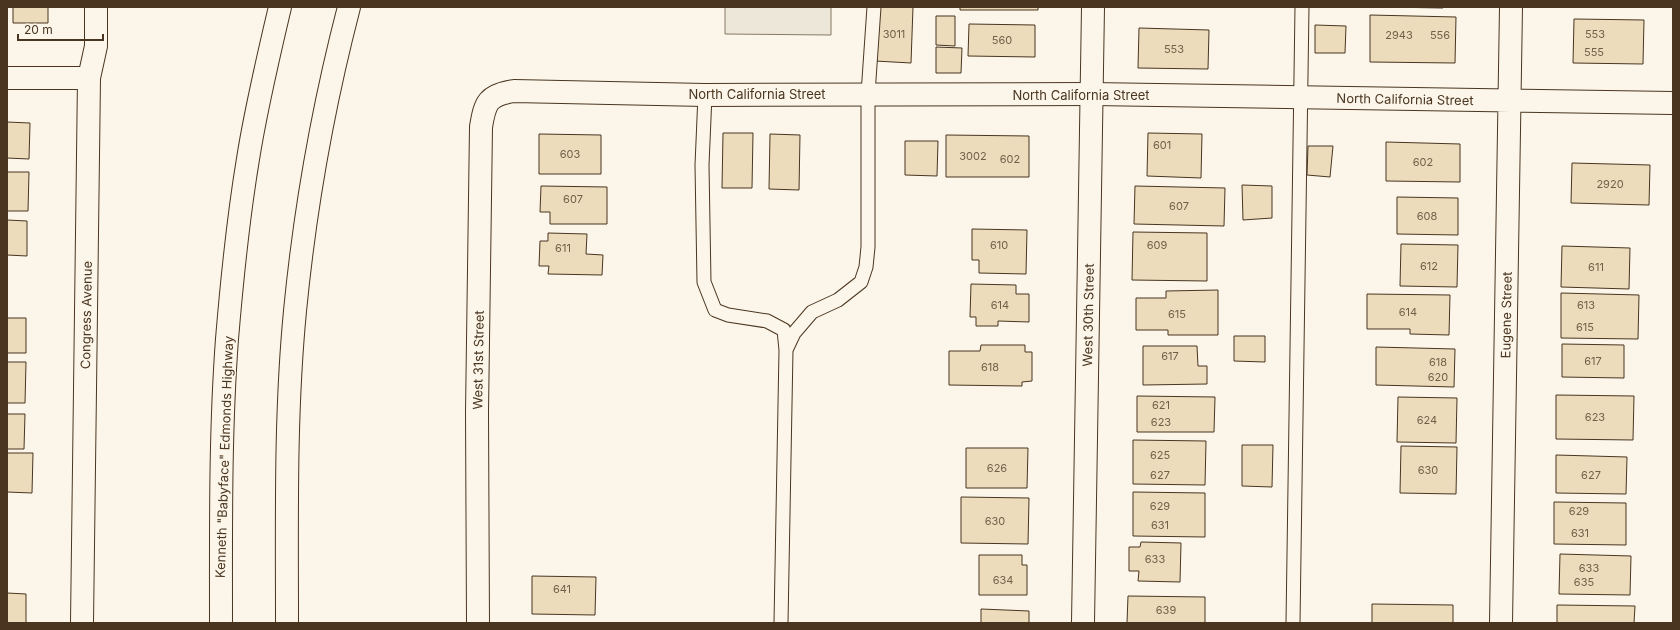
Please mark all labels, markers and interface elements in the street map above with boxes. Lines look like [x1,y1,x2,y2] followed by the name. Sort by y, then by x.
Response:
[18,16,103,42] scale bar
[24,22,53,37] text: 20 m
[883,27,905,41] house number: 3011
[1585,27,1605,41] house number: 553
[1385,28,1413,42] house number: 2943
[1430,28,1450,42] house number: 556
[992,33,1012,47] house number: 560
[1164,42,1184,56] house number: 553
[1584,45,1604,59] house number: 555
[688,86,826,102] street label: North California Street
[1012,87,1150,103] street label: North California Street
[1336,90,1474,108] street label: North California Street
[1153,138,1171,152] house number: 601
[560,147,580,161] house number: 603
[959,149,987,163] house number: 3002
[1000,152,1020,166] house number: 602
[1413,155,1433,169] house number: 602
[1596,177,1624,191] house number: 2920
[563,192,583,206] house number: 607
[1169,199,1189,213] house number: 607
[1417,209,1437,223] house number: 608
[990,238,1008,252] house number: 610
[1147,238,1167,252] house number: 609
[555,241,571,255] house number: 611
[1420,259,1438,273] house number: 612
[1588,260,1604,274] house number: 611
[77,261,95,369] street label: Congress Avenue
[1079,263,1097,367] street label: West 30th Street
[1497,272,1515,358] street label: Eugene Street
[991,298,1009,312] house number: 614
[1577,298,1595,312] house number: 613
[1399,305,1417,319] house number: 614
[1168,307,1186,321] house number: 615
[469,310,487,410] street label: West 31st Street
[1576,320,1594,334] house number: 615
[212,336,236,578] street label: Kenneth "Babyface" Edmonds Highway
[1161,349,1179,363] house number: 617
[1584,354,1602,368] house number: 617
[1429,355,1447,369] house number: 618
[981,360,999,374] house number: 618
[1428,370,1448,384] house number: 620
[1152,398,1170,412] house number: 621
[1585,410,1605,424] house number: 623
[1417,413,1437,427] house number: 624
[1151,415,1171,429] house number: 623
[1150,448,1170,462] house number: 625
[987,461,1007,475] house number: 626
[1418,463,1438,477] house number: 630
[1150,468,1170,482] house number: 627
[1581,468,1601,482] house number: 627
[1150,499,1170,513] house number: 629
[1569,504,1589,518] house number: 629
[985,514,1005,528] house number: 630
[1151,518,1169,532] house number: 631
[1571,526,1589,540] house number: 631
[1145,552,1165,566] house number: 633
[1579,561,1599,575] house number: 633
[993,573,1013,587] house number: 634
[1574,575,1594,589] house number: 635
[553,582,571,596] house number: 641
[1156,603,1176,617] house number: 639

